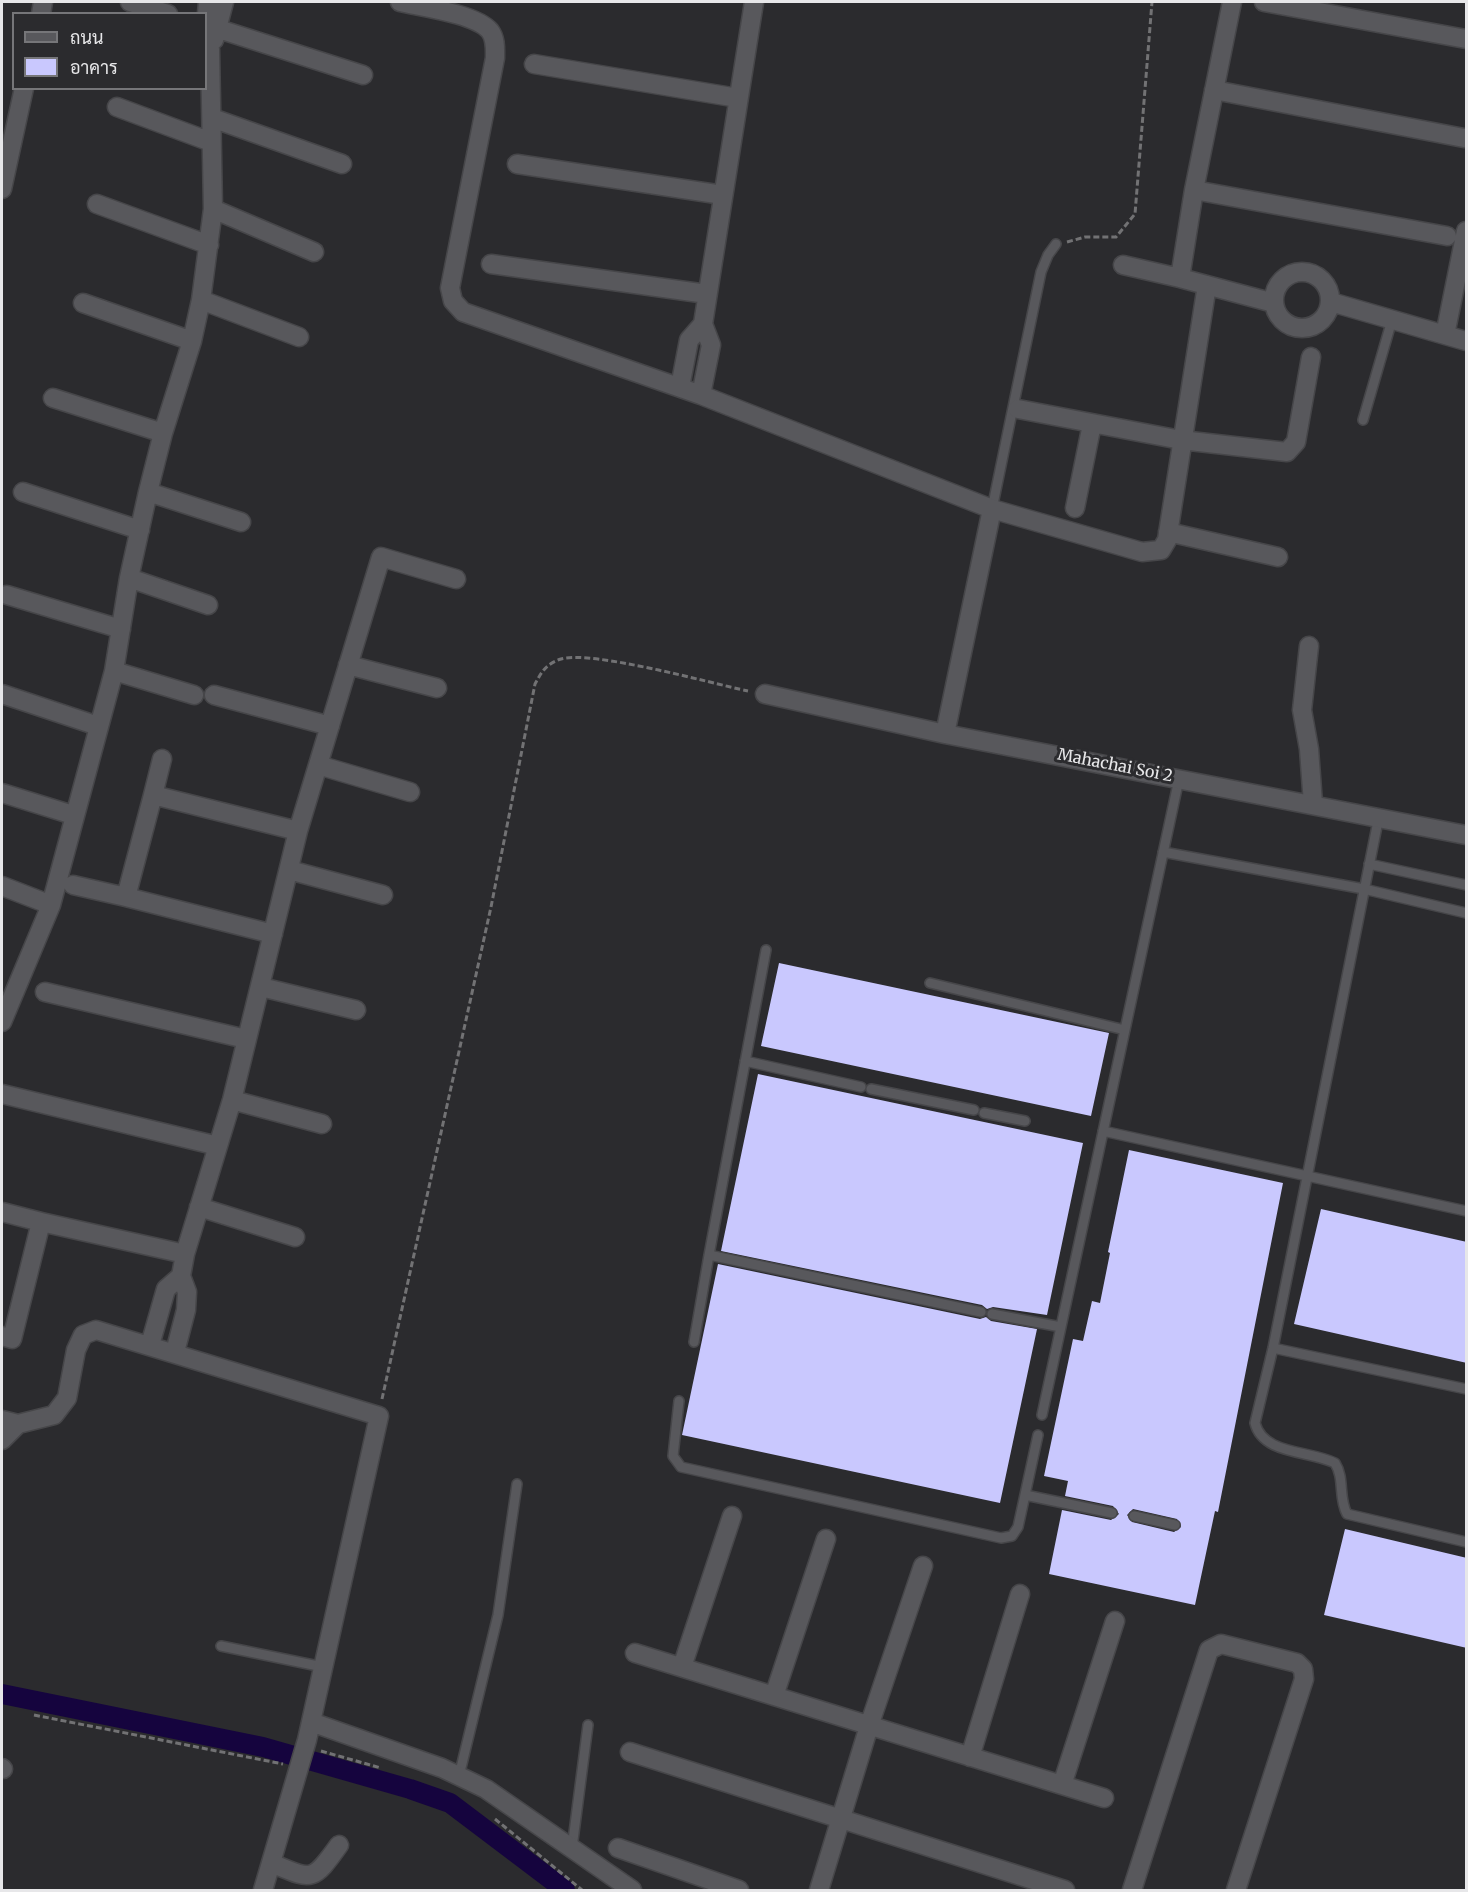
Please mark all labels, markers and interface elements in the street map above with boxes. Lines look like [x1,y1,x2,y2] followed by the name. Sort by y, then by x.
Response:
[12,12,207,90] legend
[70,26,103,49] text: ถนน
[70,56,118,79] text: อาคาร
[1056,745,1174,787] street label: Mahachai Soi 2

